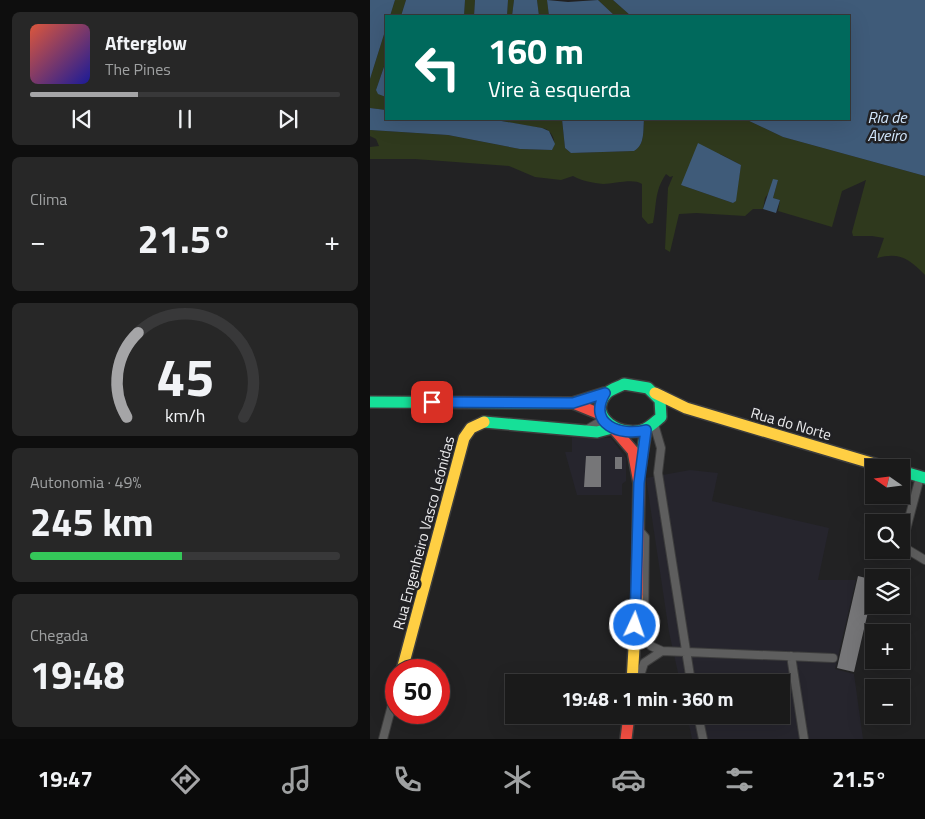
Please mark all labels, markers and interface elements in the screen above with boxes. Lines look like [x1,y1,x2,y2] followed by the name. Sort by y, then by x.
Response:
[488,24,584,78] text: 160 m
[105,28,187,57] text: Afterglow
[405,35,470,100] icon: left
[105,57,171,81] text: The Pines
[488,72,631,106] text: Vire à esquerda
[68,105,96,133] icon: previous
[171,105,199,133] icon: pause
[274,105,302,133] icon: next
[867,105,908,147] water label: Ria de Aveiro
[30,187,67,211] text: Clima
[138,210,232,268] text: 21.5°
[30,219,46,262] text: −
[324,219,340,262] text: +
[156,337,214,416] text: 45
[411,381,453,423] pin
[418,388,446,416] icon: arrive
[748,401,834,446] street label: Rua do Norte
[165,402,205,429] text: km/h
[387,433,460,632] street label: Rua Engenheiro Vasco Leónidas
[865,459,910,504] north arrow
[865,459,910,724] map controls
[30,470,141,494] text: Autonomia · 49%
[30,493,154,551] text: 245 km
[865,514,910,559] button: search
[865,569,910,614] button: layers
[608,598,660,650] position arrow
[30,623,88,647] text: Chegada
[865,624,910,669] button: +
[30,646,125,704] text: 19:48
[385,659,450,724] speed limit sign: 50
[865,679,910,724] button: −
[561,684,734,713] text: 19:48 · 1 min · 360 m
[38,762,93,796] text: 19:47
[168,762,203,797] icon: directions
[279,762,314,797] icon: music
[390,762,425,797] icon: phone
[500,762,535,797] icon: climate
[611,762,646,797] icon: car
[722,762,757,797] icon: filters
[832,762,887,796] text: 21.5°

